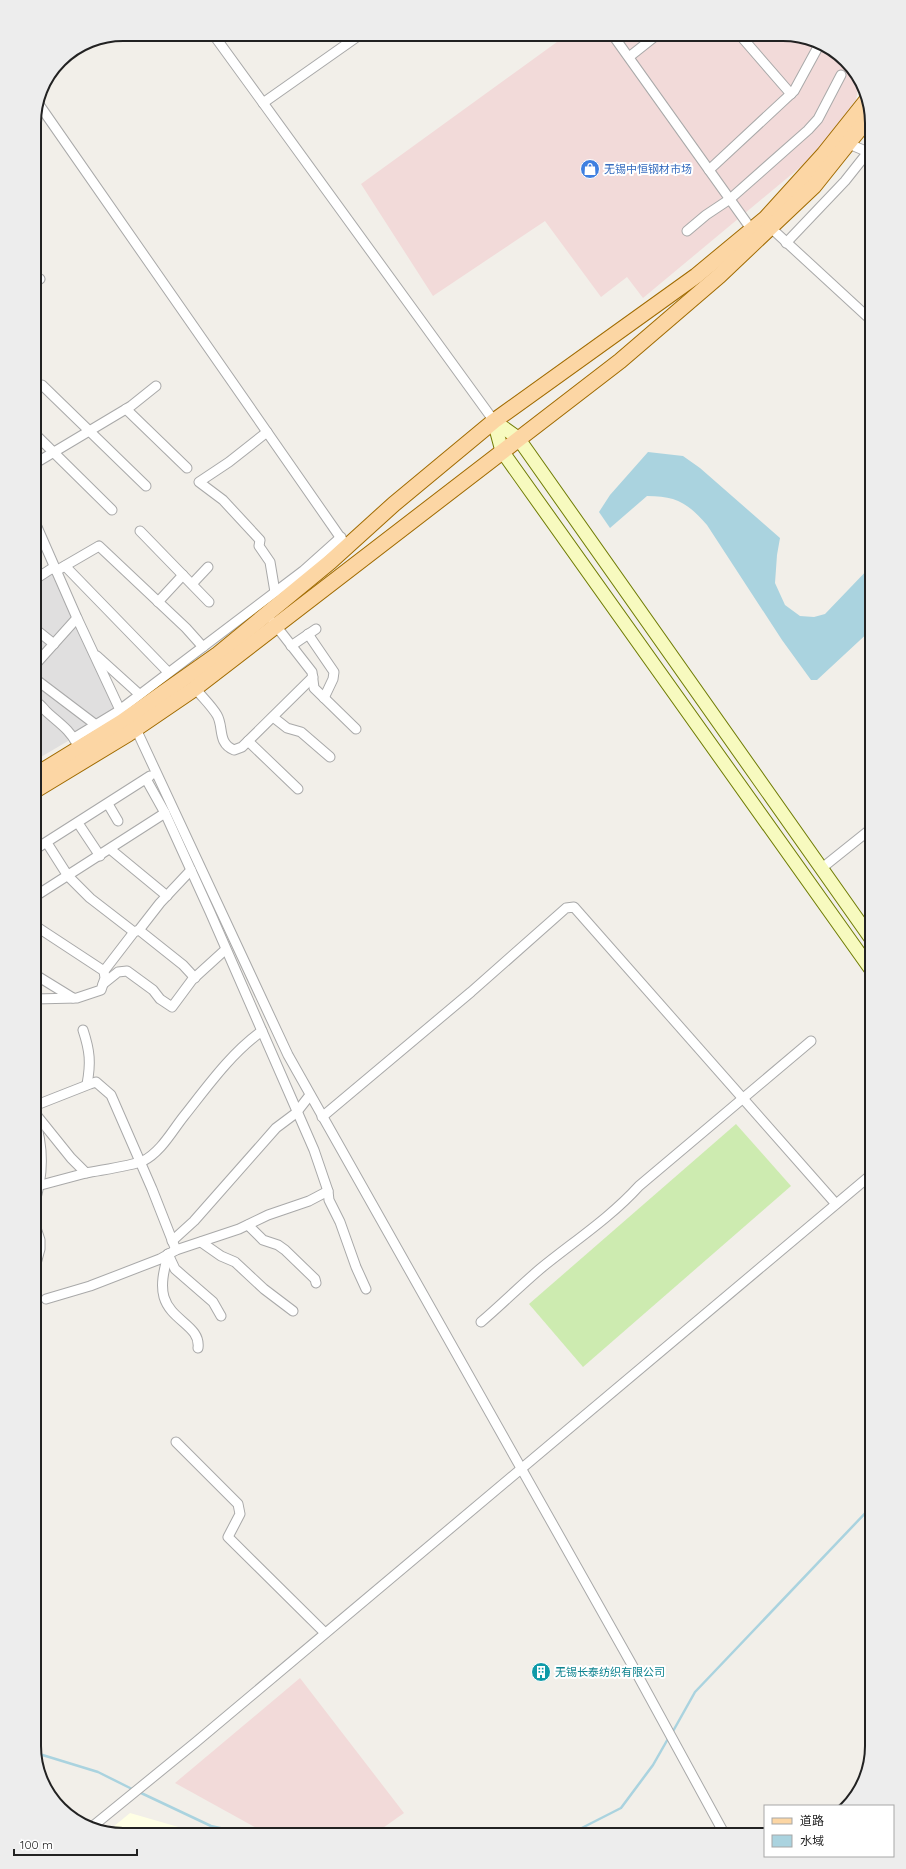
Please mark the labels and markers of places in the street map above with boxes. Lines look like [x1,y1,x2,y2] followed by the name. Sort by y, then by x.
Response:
[579,158,601,180] shop icon: 无锡中恒钢材市场
[604,162,692,176] place label: 无锡中恒钢材市场
[530,1661,552,1683] building icon: 无锡长泰纺织有限公司
[555,1665,665,1679] place label: 无锡长泰纺织有限公司

